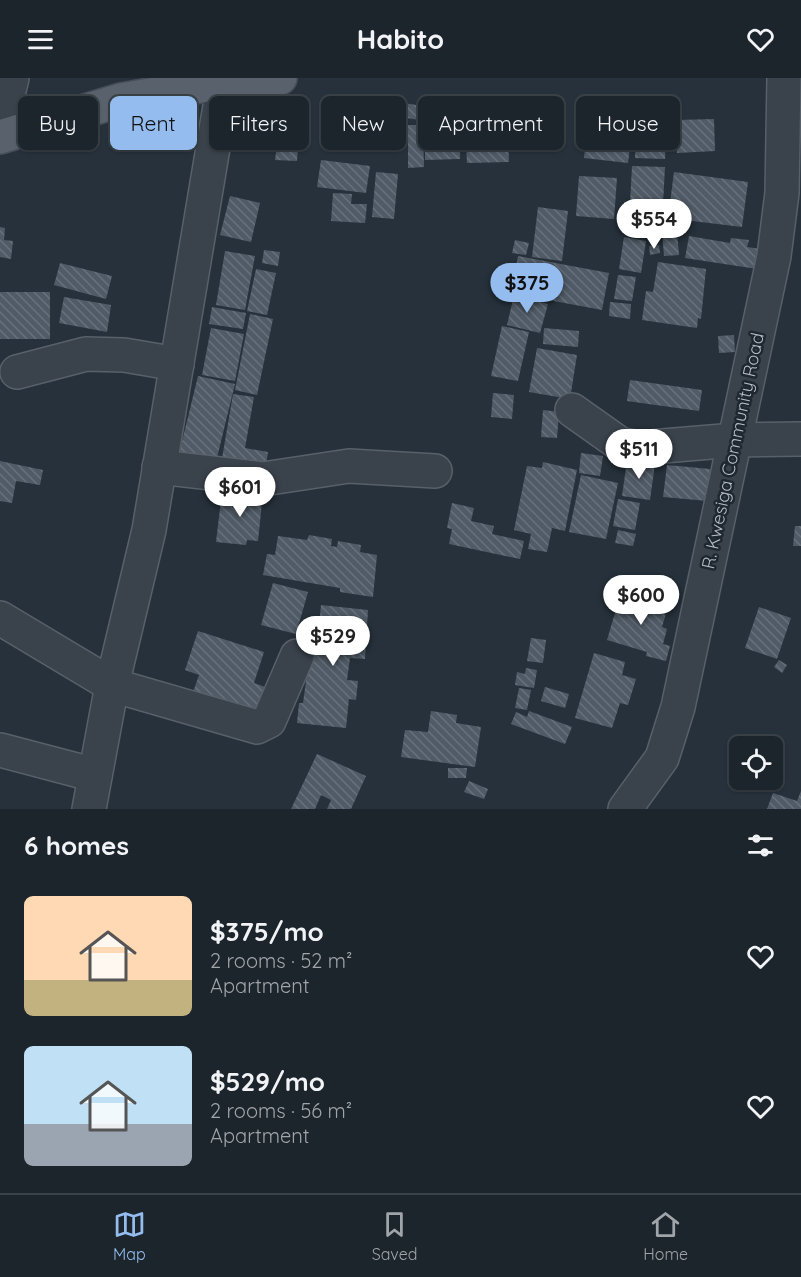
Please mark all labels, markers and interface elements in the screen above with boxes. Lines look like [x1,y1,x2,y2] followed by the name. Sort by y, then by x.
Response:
[357,22,444,56] text: Habito
[24,23,57,56] icon: menu
[744,23,777,56] icon: heart
[18,96,98,150] chip: Buy
[110,96,197,150] chip: Rent
[209,96,309,150] chip: Filters
[321,96,406,150] chip: New
[418,96,564,150] chip: Apartment
[576,96,680,150] chip: House
[618,199,690,250] pin: $554
[631,206,677,231] text: $554
[491,263,563,314] pin: $375
[504,270,550,295] text: $375
[696,331,769,571] street label: R. Kwesiga Community Road
[603,429,675,480] pin: $511
[619,436,659,461] text: $511
[204,467,276,518] pin: $601
[218,474,262,499] text: $601
[605,575,677,626] pin: $600
[617,582,665,607] text: $600
[297,616,369,667] pin: $529
[310,623,356,648] text: $529
[729,736,783,790] map controls
[729,736,783,790] button: locate
[24,829,129,862] text: 6 homes
[744,829,777,862] icon: filters
[210,915,324,948] text: $375/mo
[72,920,144,992] icon: home
[744,940,777,973] icon: heart
[210,948,352,973] text: 2 rooms · 52 m²
[210,973,310,998] text: Apartment
[210,1065,325,1098] text: $529/mo
[72,1070,144,1142] icon: home
[744,1090,777,1123] icon: heart
[210,1098,352,1123] text: 2 rooms · 56 m²
[210,1123,310,1148] text: Apartment
[113,1208,146,1264] tab: Map
[372,1208,417,1264] tab: Saved
[643,1208,688,1264] tab: Home

